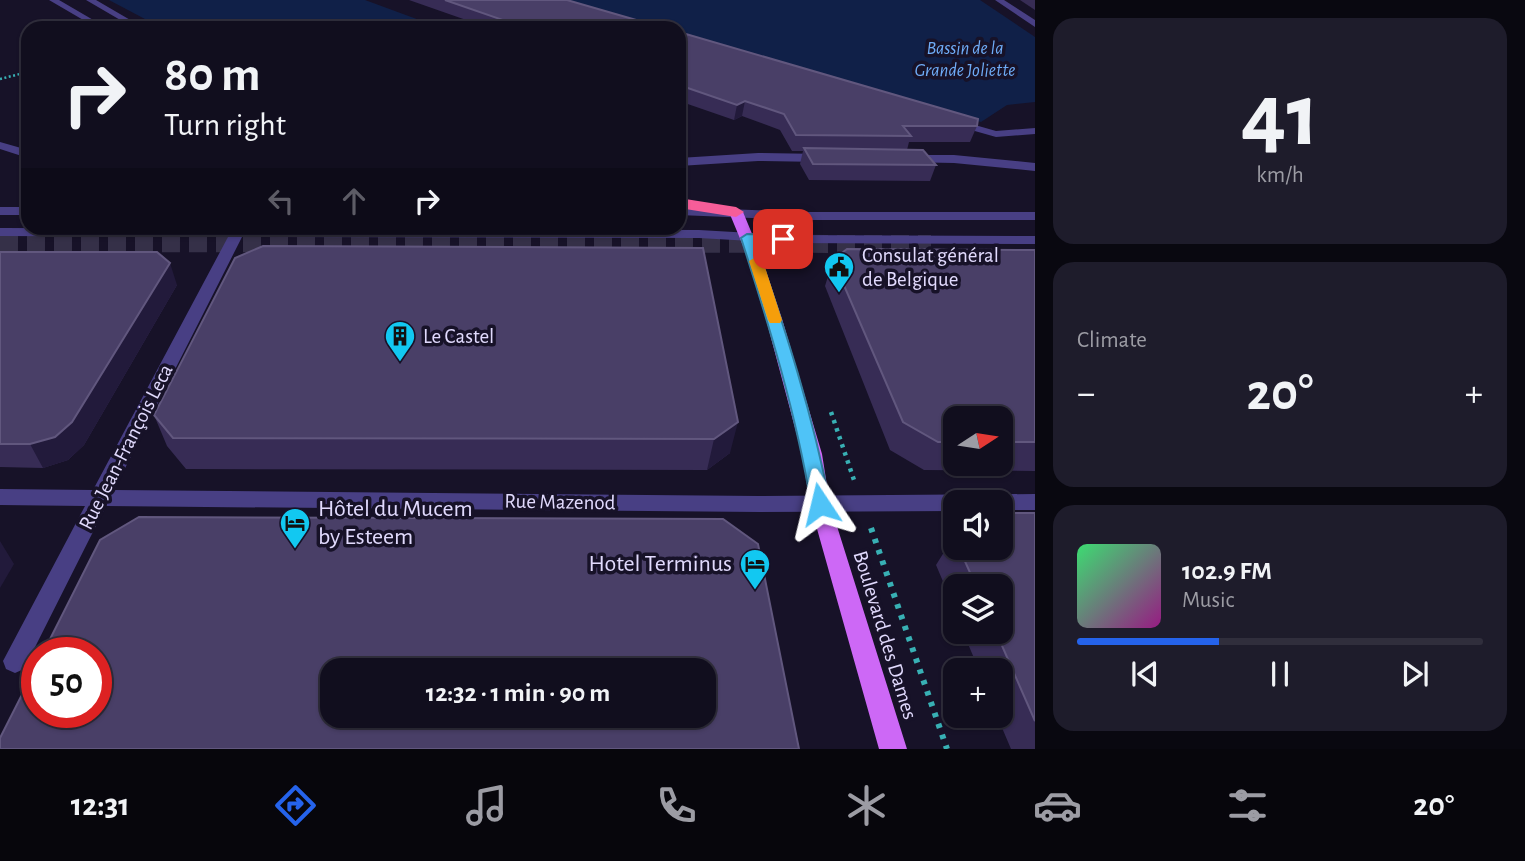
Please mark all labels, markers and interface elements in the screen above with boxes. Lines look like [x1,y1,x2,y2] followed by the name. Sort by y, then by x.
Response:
[915,39,1015,80] water label: Bassin de la Grande Joliette
[49,49,140,140] icon: right
[164,51,261,100] text: 80 m
[1241,71,1319,162] text: 41
[164,109,286,141] text: Turn right
[1256,164,1304,187] text: km/h
[262,182,300,220] icon: left
[335,182,373,220] icon: ahead
[408,182,446,220] icon: right
[753,209,813,269] pin
[764,220,802,258] icon: arrive
[862,245,999,290] place label: Consulat général de Belgique
[822,250,856,294] public building icon: Consulat général de Belgique
[383,319,417,363] building icon: Le Castel
[423,326,494,347] place label: Le Castel
[1077,329,1147,352] text: Climate
[75,361,177,533] street label: Rue Jean-François Leca
[1247,367,1313,419] text: 20°
[1077,375,1095,413] text: −
[1465,375,1483,413] text: +
[943,406,1013,476] north arrow
[943,406,1013,728] map controls
[783,467,857,541] position arrow
[943,490,1013,560] button: sound
[504,491,616,513] street label: Rue Mazenod
[318,497,473,549] place label: Hôtel du Mucem by Esteem
[278,506,312,550] hotel icon: Hôtel du Mucem by Esteem
[738,547,772,591] hotel icon: Hotel Terminus
[849,548,921,722] street label: Boulevard des Dames
[589,552,732,576] place label: Hotel Terminus
[1182,558,1272,584] text: 102.9 FM
[943,574,1013,644] button: layers
[1182,589,1234,612] text: Music
[21,637,112,728] speed limit sign: 50
[1126,655,1164,693] icon: previous
[1261,655,1299,693] icon: pause
[1396,655,1434,693] icon: next
[943,658,1013,728] button: +
[426,680,610,706] text: 12:32 · 1 min · 90 m
[271,781,320,830] icon: directions
[462,781,511,830] icon: music
[652,781,701,830] icon: phone
[842,781,891,830] icon: climate
[1033,781,1082,830] icon: car
[1223,781,1272,830] icon: filters
[71,789,130,821] text: 12:31
[1413,789,1454,821] text: 20°

